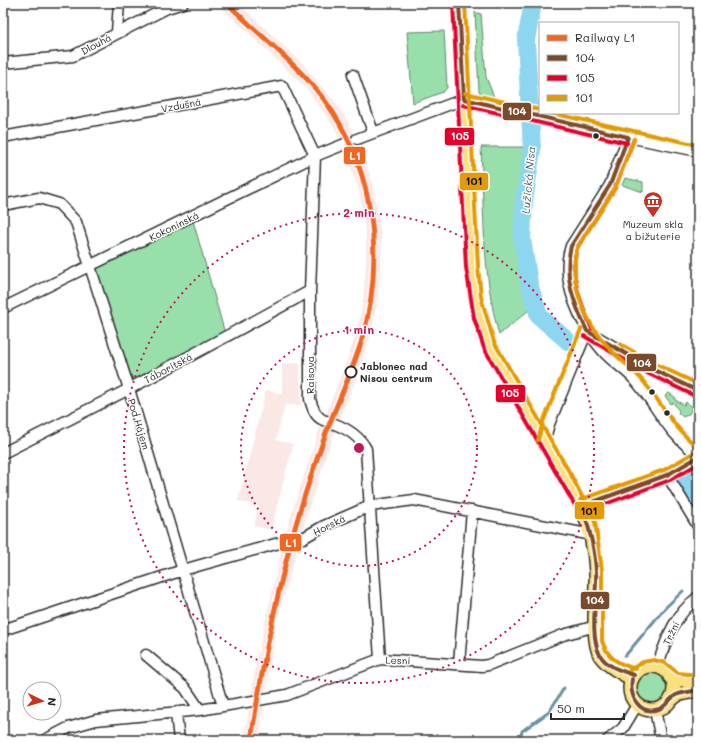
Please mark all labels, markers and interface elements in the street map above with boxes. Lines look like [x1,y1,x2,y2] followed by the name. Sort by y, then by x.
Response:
[539,22,679,114] legend
[575,29,635,45] text: Railway L1
[78,30,114,58] street label: Dlouhá
[575,49,595,65] text: 104
[575,69,595,85] text: 105
[575,89,593,105] text: 101
[160,94,202,116] street label: Vzdušná
[502,102,532,121] line badge: 104
[508,103,526,118] text: 104
[444,127,475,146] line badge: 105
[451,128,470,143] text: 105
[591,131,601,141] unlabelled marker
[343,146,366,165] line badge: L1
[518,146,538,214] water label: Lužická Nisa
[349,148,361,163] text: L1
[459,172,489,191] line badge: 101
[466,173,482,188] text: 101
[642,190,664,218] museum icon: Muzeum skla a bižuterie
[343,204,375,220] text: 2 min
[147,208,201,244] street label: Kokonínská
[623,217,683,243] place label: Muzeum skla a bižuterie
[344,321,374,337] text: 1 min
[141,349,195,387] street label: Táboritská
[626,353,657,372] line badge: 104
[633,355,651,370] text: 104
[303,356,317,394] street label: Raisova
[360,359,432,385] place label: Jablonec nad Nisou centrum
[344,365,358,379] marker: Jablonec nad Nisou centrum
[495,384,526,403] line badge: 105
[501,385,520,400] text: 105
[647,387,657,397] unlabelled marker
[125,397,153,451] street label: Pod Hájem
[662,408,672,418] unlabelled marker
[352,441,366,455] centre of rings
[574,501,605,520] line badge: 101
[581,503,597,518] text: 101
[310,511,348,539] street label: Horská
[279,533,302,552] line badge: L1
[285,535,297,550] text: L1
[580,591,610,610] line badge: 104
[586,592,604,607] text: 104
[659,619,683,647] street label: Tržní
[385,653,411,667] street label: Lesní
[22,681,62,721] north arrow
[551,695,624,721] scale bar
[45,697,60,707] text: N
[557,700,585,716] text: 50 m

